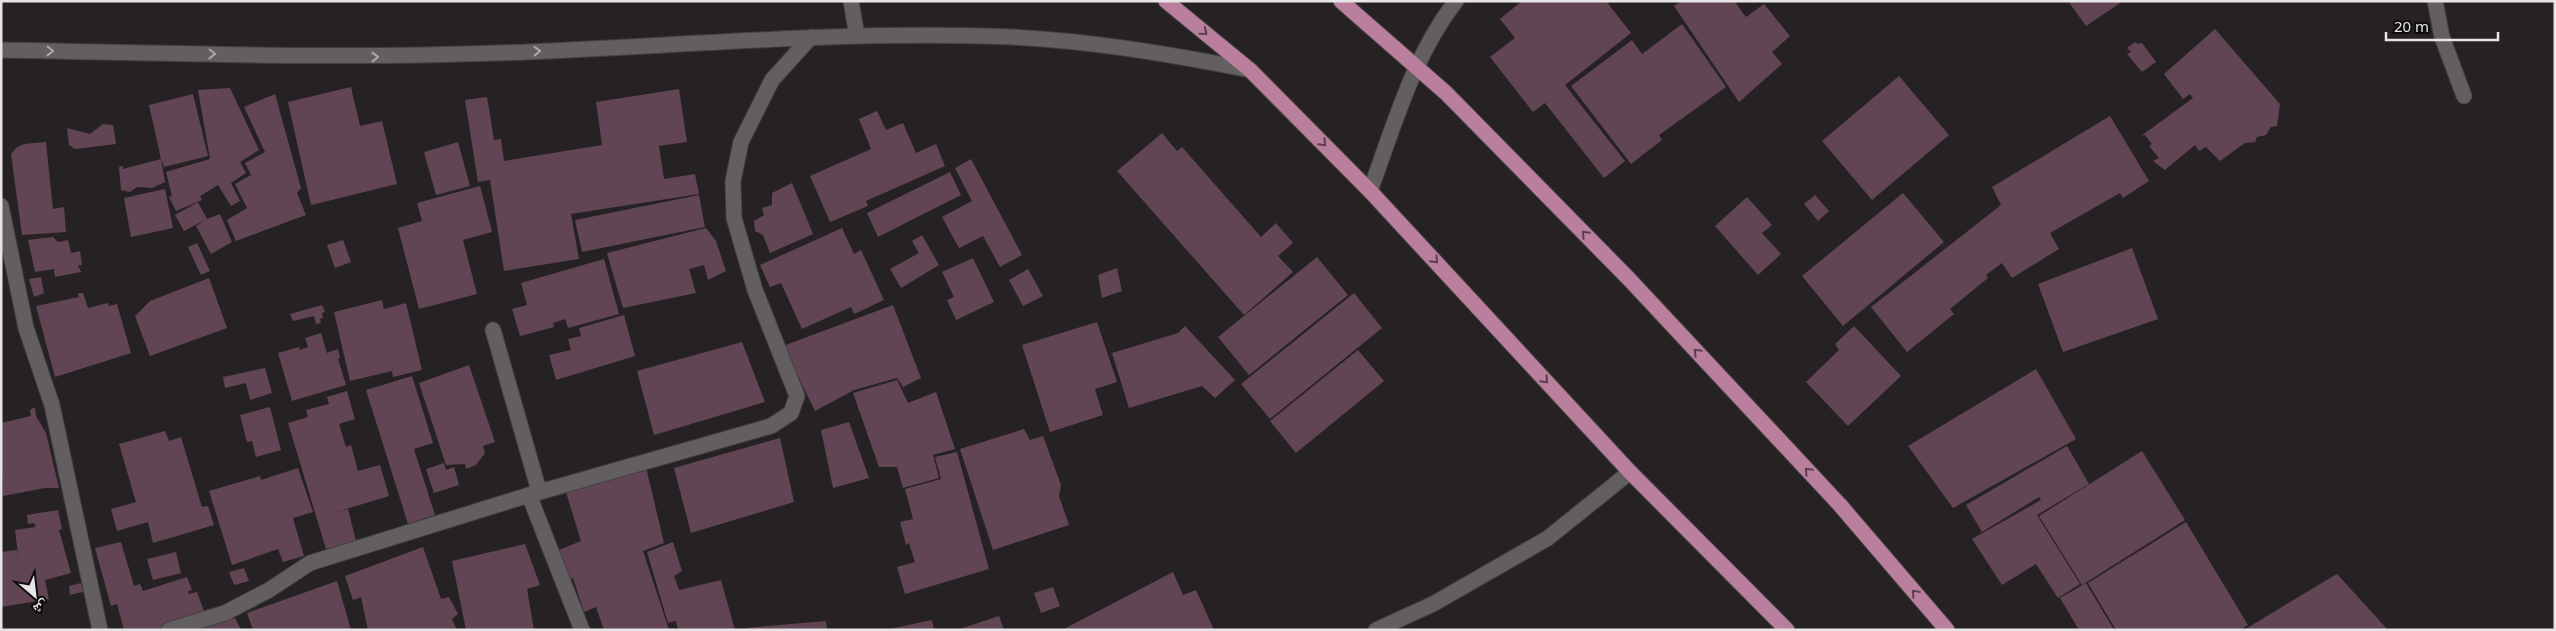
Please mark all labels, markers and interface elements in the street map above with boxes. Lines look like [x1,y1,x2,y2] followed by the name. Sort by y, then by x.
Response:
[2386,10,2498,42] scale bar
[2394,16,2429,36] text: 20 m
[1198,27,1207,35] one-way arrow
[46,46,54,56] one-way arrow
[534,46,542,57] one-way arrow
[209,49,217,60] one-way arrow
[371,51,379,62] one-way arrow
[1317,137,1326,146] one-way arrow
[1582,231,1591,240] one-way arrow
[1429,255,1438,264] one-way arrow
[1694,348,1703,357] one-way arrow
[1539,374,1548,383] one-way arrow
[1805,467,1814,476] one-way arrow
[10,571,60,621] north arrow
[1912,589,1921,598] one-way arrow
[30,596,52,620] text: ش

